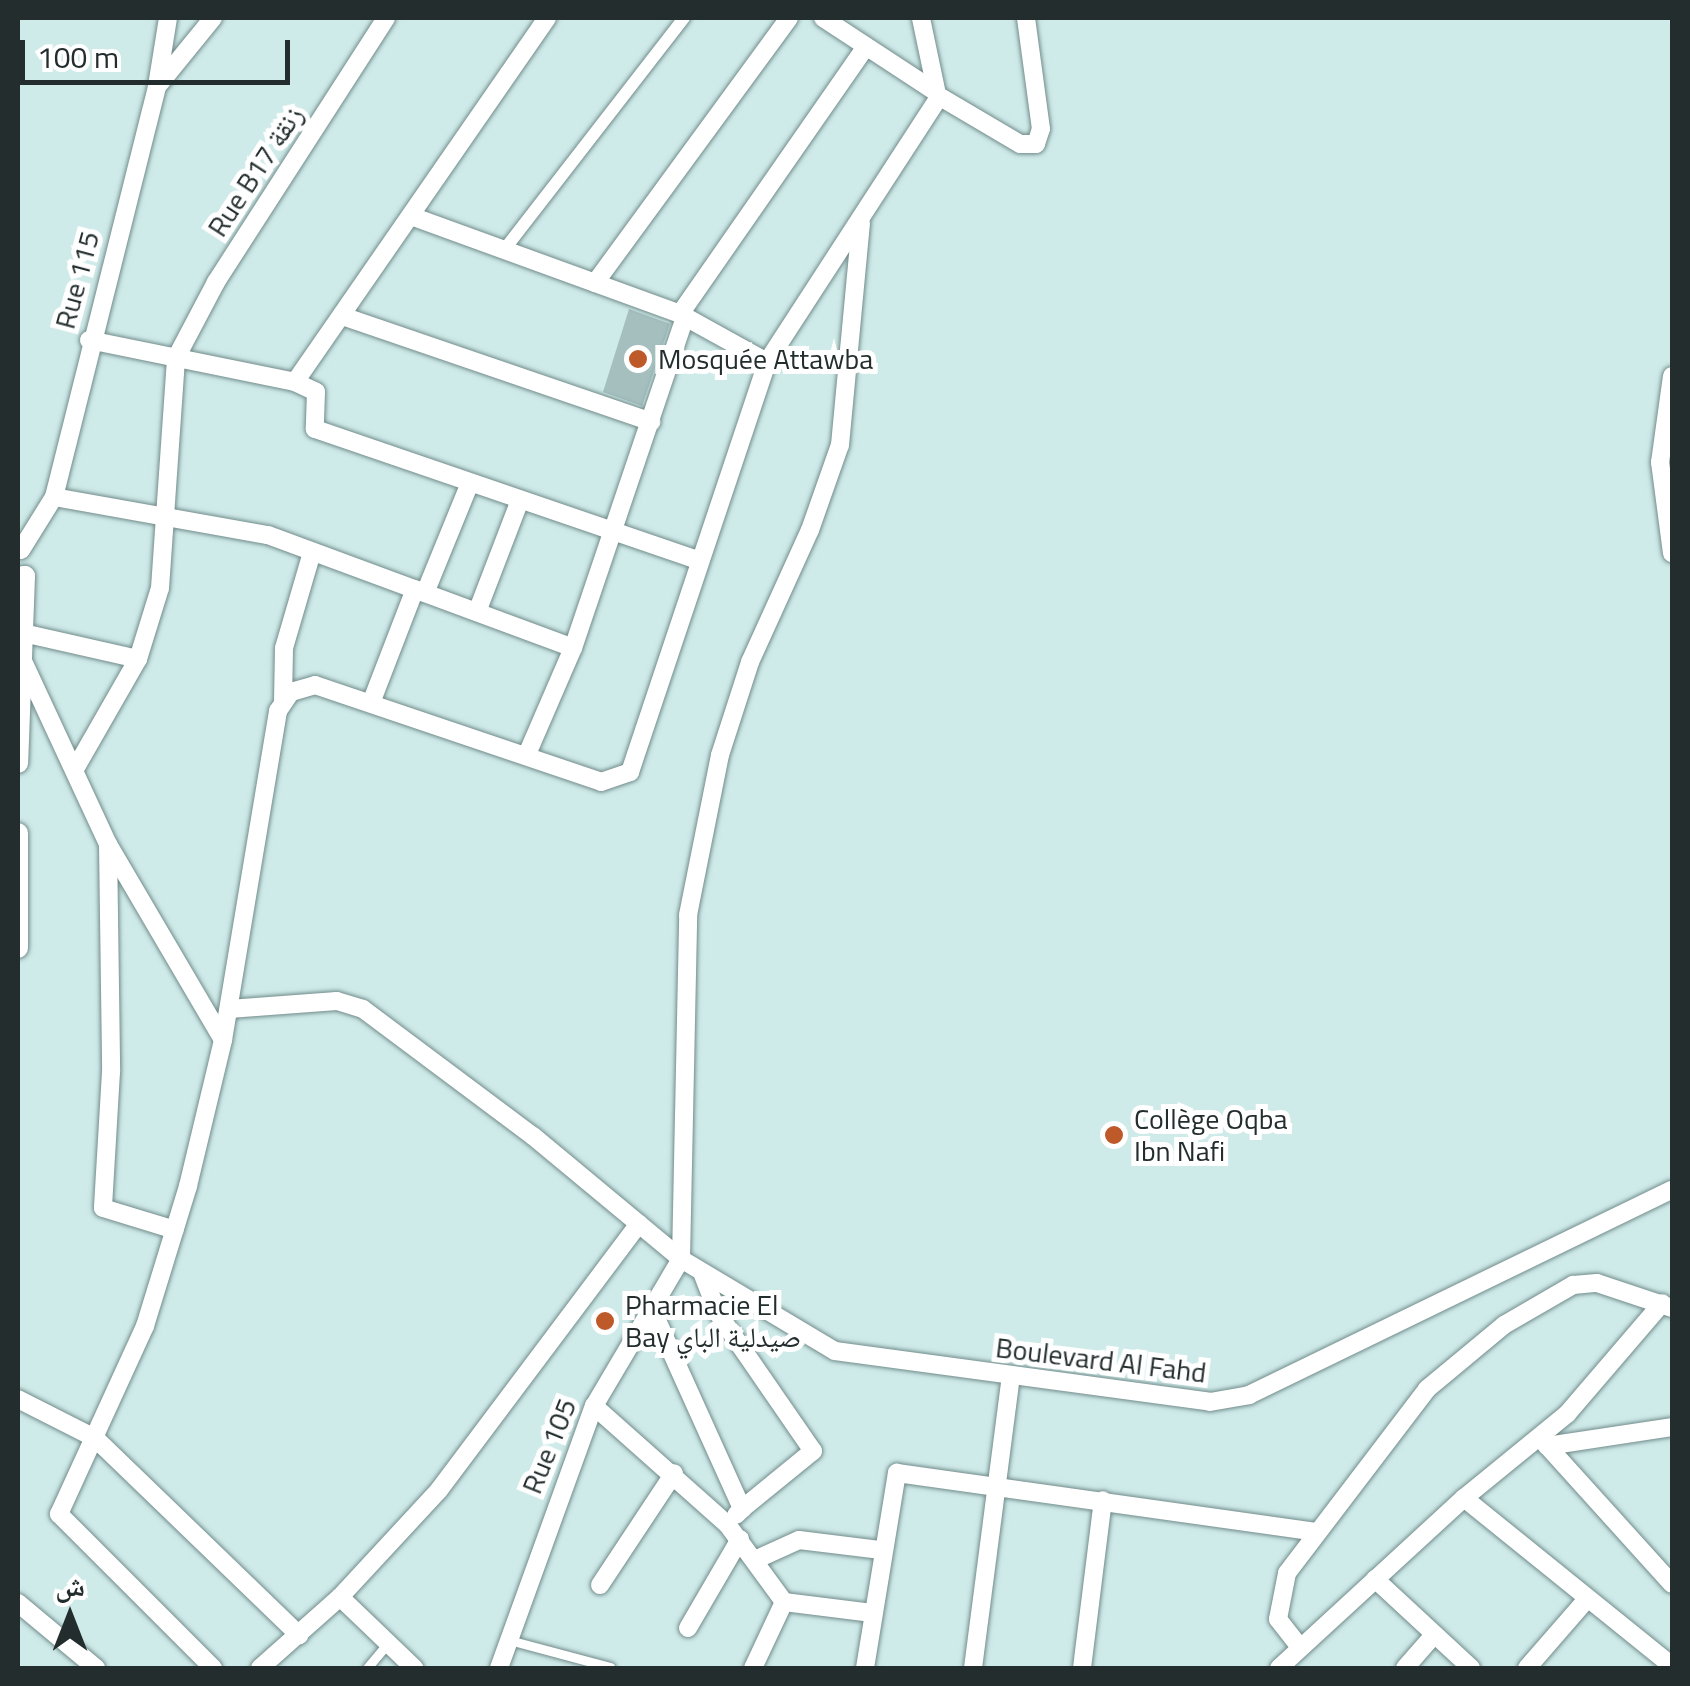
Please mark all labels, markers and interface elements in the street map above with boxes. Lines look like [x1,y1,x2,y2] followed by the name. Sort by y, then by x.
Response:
[25,20,295,82] scale bar
[37,34,119,80] text: 100 m
[200,99,310,243] street label: Rue B17 زنقة
[48,228,106,332] street label: Rue 115
[658,342,873,376] place label: Mosquée Attawba
[627,348,649,370] marker: Mosquée Attawba
[1134,1102,1287,1168] place label: Collège Oqba Ibn Nafi
[1103,1124,1125,1146] marker: Collège Oqba Ibn Nafi
[625,1288,801,1354] place label: Pharmacie El Bay صيدلية الباي
[594,1310,616,1332] marker: Pharmacie El Bay صيدلية الباي
[994,1330,1208,1390] street label: Boulevard Al Fahd
[515,1394,583,1498] street label: Rue 105
[55,1564,85,1607] text: ش
[20,1566,120,1666] north arrow

